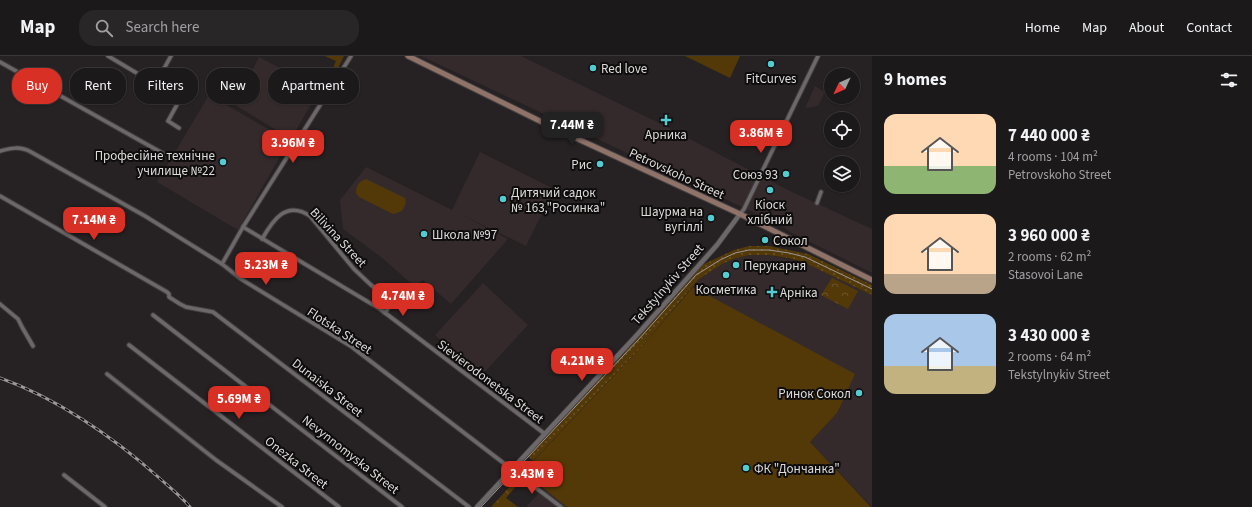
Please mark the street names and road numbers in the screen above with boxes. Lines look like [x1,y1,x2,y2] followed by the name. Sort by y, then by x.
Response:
[626,144,728,204] street label: Petrovskoho Street
[306,204,371,272] street label: Bilivina Street
[627,240,708,329] street label: Tekstylnykiv Street
[303,303,376,359] street label: Flotska Street
[433,336,548,428] street label: Sievierodonetska Street
[288,354,367,422] street label: Dunaiska Street
[298,411,403,499] street label: Nevynnomyska Street
[261,432,332,494] street label: Onezka Street

